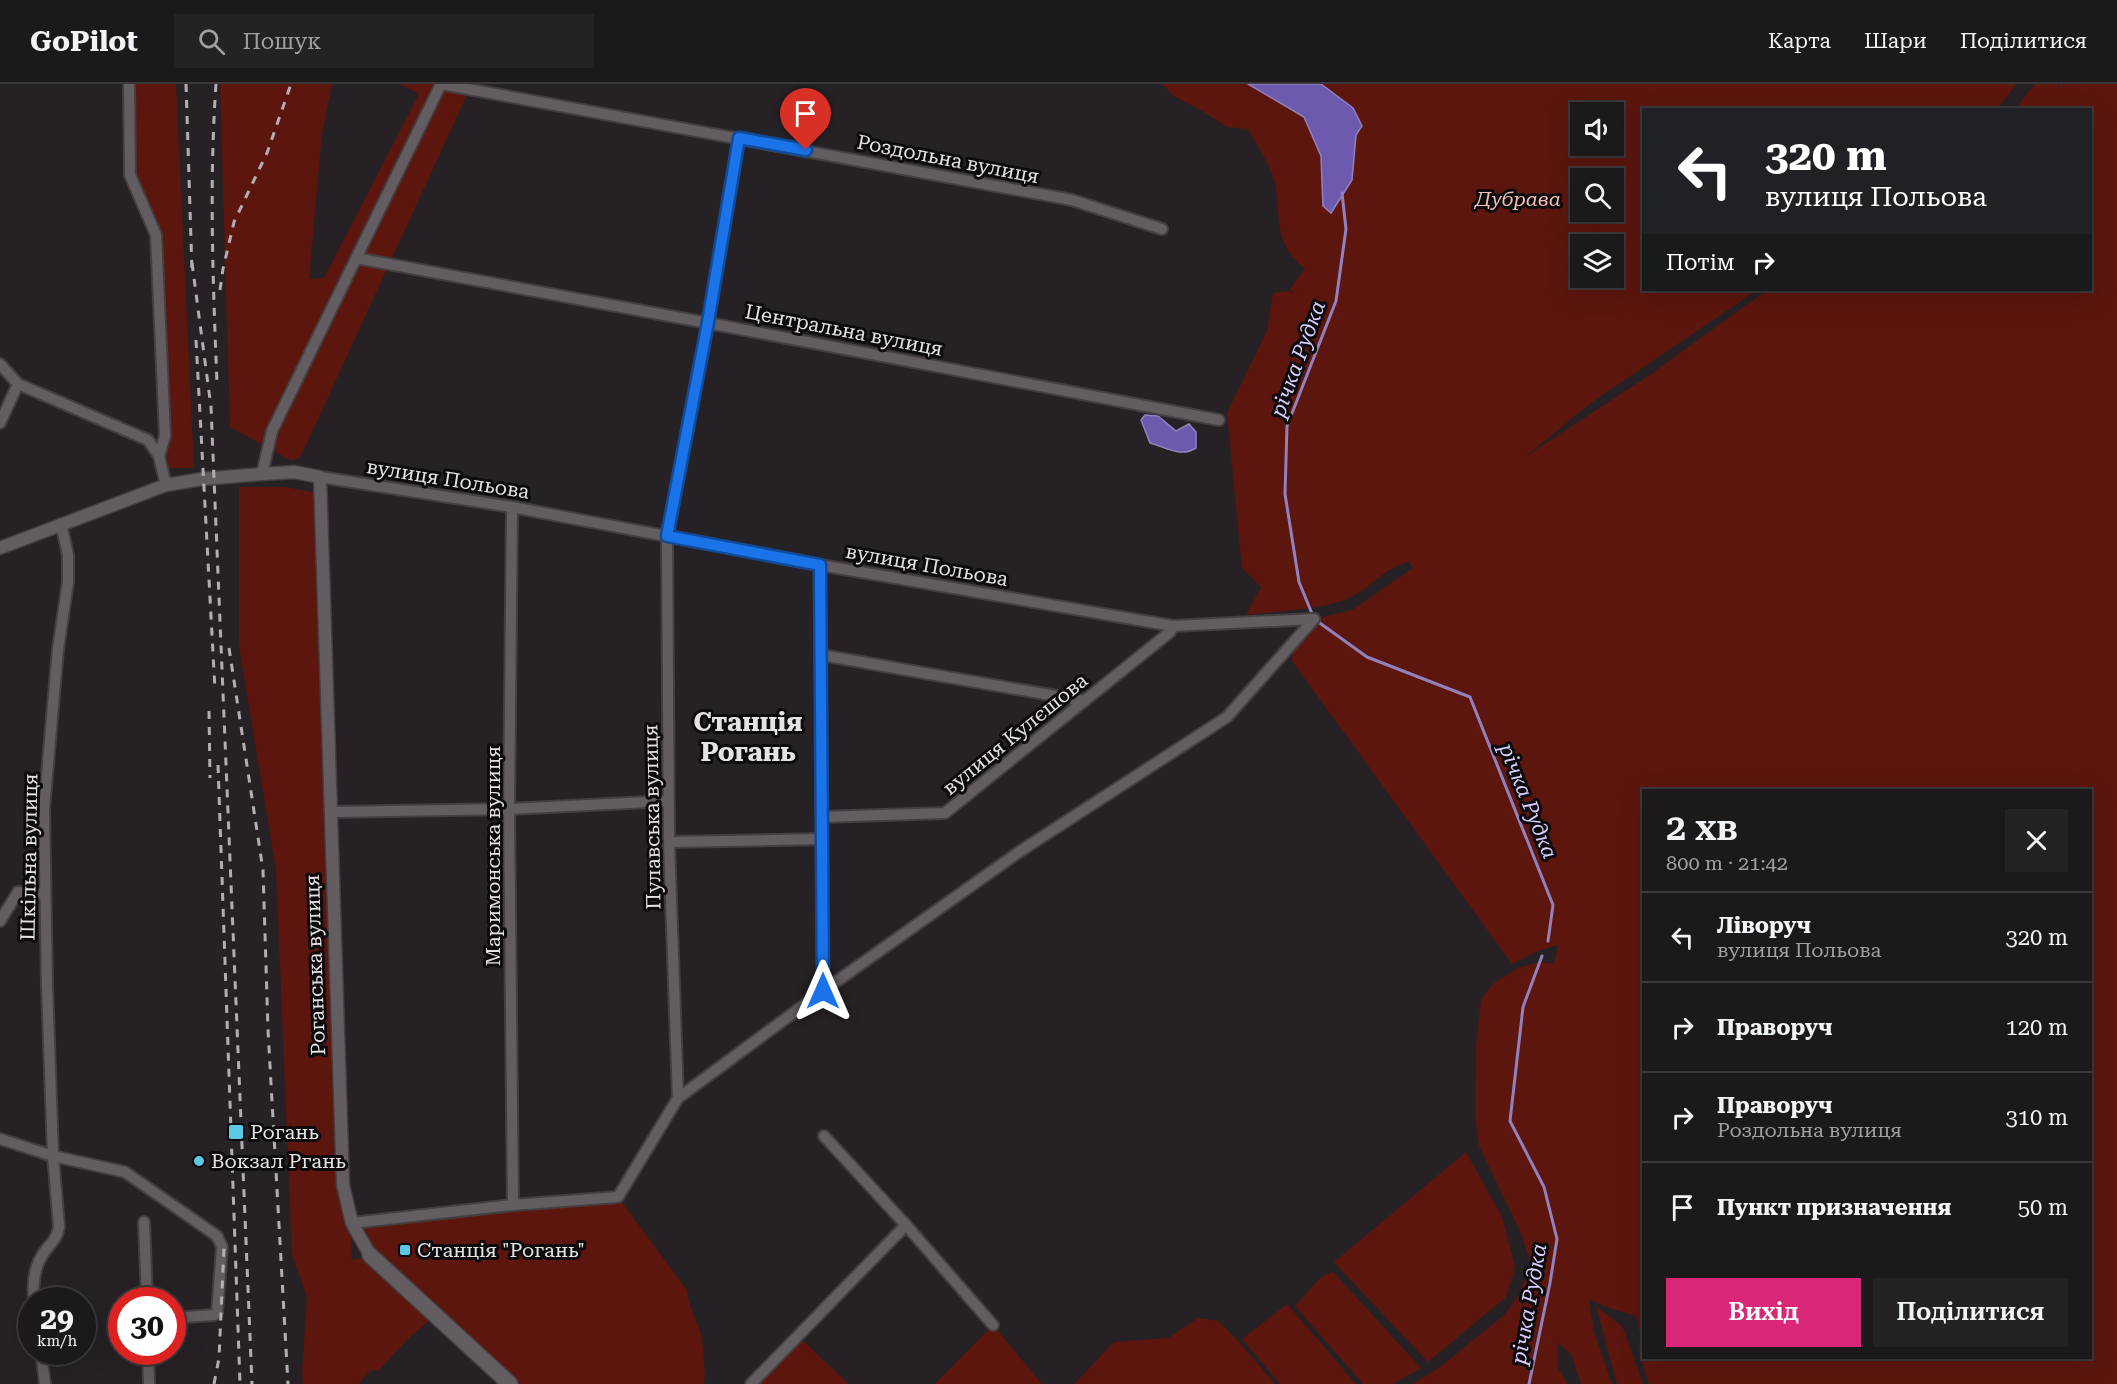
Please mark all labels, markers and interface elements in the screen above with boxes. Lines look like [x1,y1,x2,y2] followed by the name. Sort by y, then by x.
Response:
[174,14,594,68] search box
[30,25,138,58] text: GoPilot
[195,25,228,58] icon: search
[243,29,321,54] text: Пошук
[1768,29,1831,53] text: Карта
[1864,29,1927,53] text: Шари
[1960,29,2087,53] text: Поділитися
[780,88,831,150] pin
[789,97,822,130] icon: arrive
[1570,102,1624,288] map controls
[1570,102,1624,156] button: sound
[855,130,1041,188] street label: Роздольна вулиця
[1765,131,1887,180] text: 320 m
[1666,132,1744,210] icon: left
[1570,168,1624,222] button: search
[1765,181,1987,213] text: вулиця Польова
[1474,187,1561,211] park label: Дубрава
[1570,234,1624,288] button: layers
[1747,246,1780,279] icon: right
[1666,250,1735,275] text: Потім
[1265,297,1330,422] water label: річка Рудка
[743,299,945,361] street label: Центральна вулиця
[365,454,531,504] street label: вулиця Польова
[844,539,1010,591] street label: вулиця Польова
[938,668,1092,800] street label: вулиця Кулєшова
[693,707,803,767] district label: Станція Рогань
[638,724,666,910] street label: Пулавська вулиця
[1493,738,1562,862] water label: річка Рудка
[481,746,505,966] street label: Маримонська вулиця
[16,773,42,941] street label: Шкільна вулиця
[1666,807,1738,849] text: 2 хв
[2005,809,2068,872] button: close
[1666,851,1788,875] text: 800 m · 21:42
[300,874,330,1056] street label: Роганська вулиця
[1717,913,1811,938] text: Ліворуч
[1666,921,1699,954] icon: left
[2005,925,2068,950] text: 320 m
[1717,938,1881,962] text: вулиця Польова
[791,959,855,1023] position arrow
[1666,1011,1699,1044] icon: right
[1717,1015,1832,1040] text: Праворуч
[2005,1015,2068,1040] text: 120 m
[1717,1093,1832,1118] text: Праворуч
[1666,1101,1699,1134] icon: right
[2005,1105,2068,1130] text: 310 m
[1717,1118,1902,1142] text: Роздольна вулиця
[250,1120,319,1144] place label: Рогань
[227,1123,245,1141] marker: Рогань
[211,1149,346,1173] place label: Вокзал Ргань
[192,1154,206,1168] marker: Вокзал Ргань
[1666,1191,1699,1224] icon: arrive
[1717,1195,1951,1220] text: Пункт призначення
[2018,1195,2068,1220] text: 50 m
[417,1238,585,1262] place label: Станція "Рогань"
[1506,1242,1551,1368] water label: річка Рудка
[398,1243,412,1257] marker: Станція "Рогань"
[1666,1278,1861,1347] button: Вихід
[1873,1278,2068,1347] button: Поділитися
[108,1287,186,1365] speed limit sign: 30
[40,1301,74,1336] text: 29
[37,1332,77,1350] text: km/h

